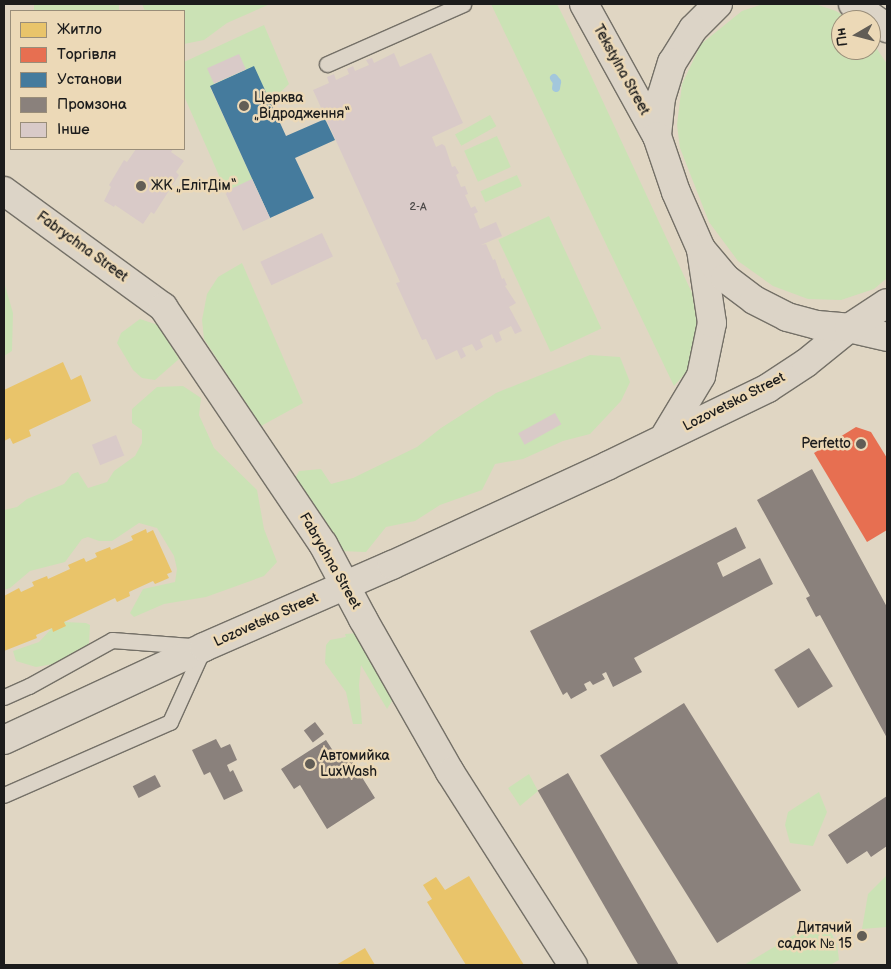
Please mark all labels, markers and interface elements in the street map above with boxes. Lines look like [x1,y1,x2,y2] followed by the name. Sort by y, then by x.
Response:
[10,10,185,150] legend
[831,10,881,60] north arrow
[57,20,102,39] text: Житло
[589,22,653,118] street label: Tekstylna Street
[832,27,851,47] text: Пн
[57,45,116,64] text: Торгівля
[57,70,122,89] text: Установи
[254,90,350,122] place label: Церква „Відродження“
[57,95,127,114] text: Промзона
[238,100,250,112] marker: Церква „Відродження“
[57,120,90,139] text: Інше
[151,178,237,194] place label: ЖК „ЕлітДім“
[135,180,147,192] marker: ЖК „ЕлітДім“
[409,200,427,214] house number: 2-А
[33,208,131,286] street label: Fabrychna Street
[680,369,788,435] street label: Lozovetska Street
[801,436,851,452] place label: Perfetto
[855,438,867,450] marker: Perfetto
[296,510,364,612] street label: Fabrychna Street
[211,589,321,651] street label: Lozovetska Street
[320,748,390,780] place label: Автомийка LuxWash
[304,758,316,770] marker: Автомийка LuxWash
[778,920,852,952] place label: Дитячий садок № 15
[856,930,868,942] marker: Дитячий садок № 15

